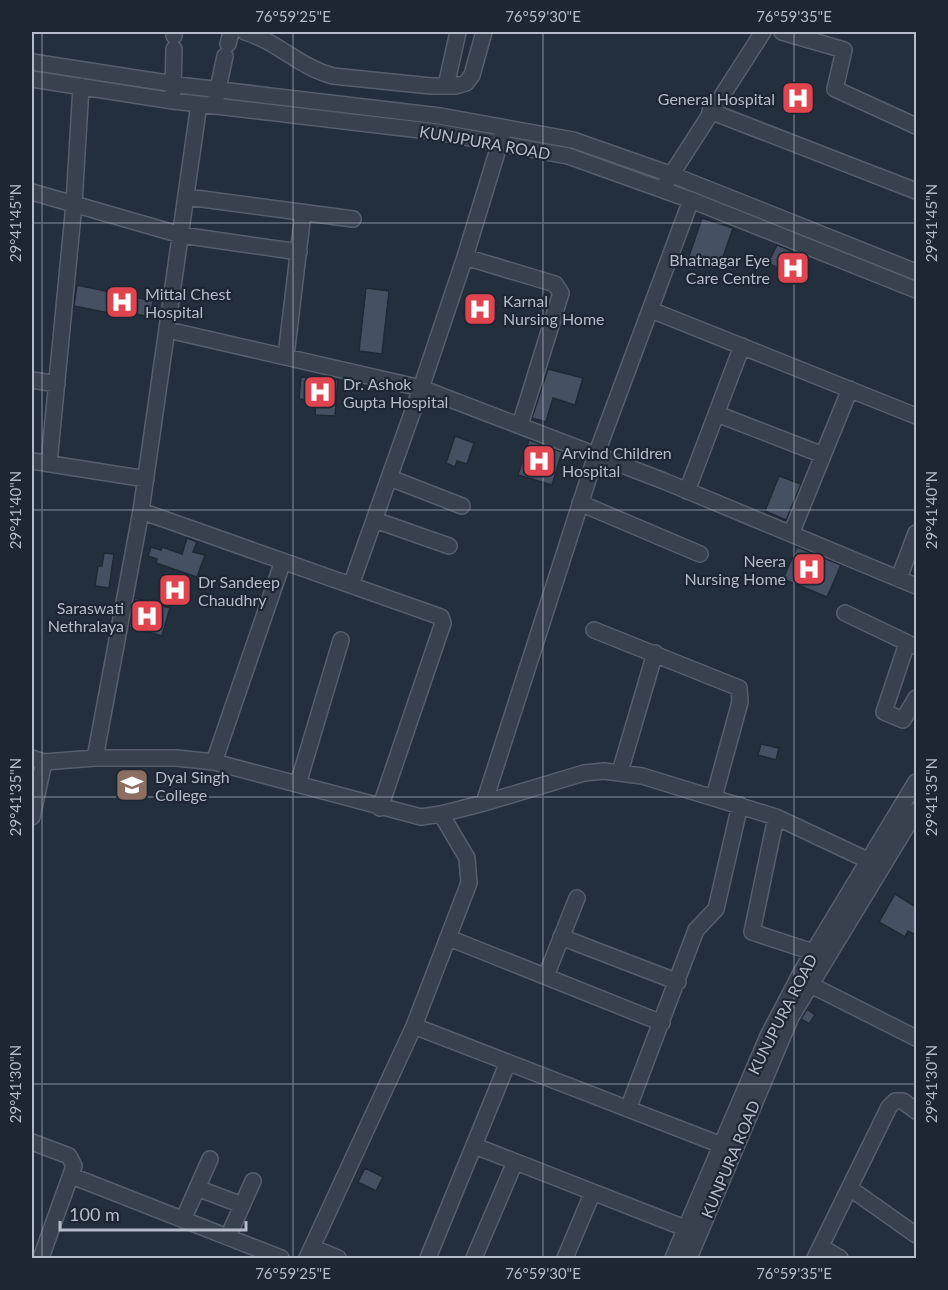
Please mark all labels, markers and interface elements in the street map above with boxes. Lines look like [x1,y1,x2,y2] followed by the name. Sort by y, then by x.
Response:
[255,7,331,25] text: 76°59'25"E
[505,7,581,25] text: 76°59'30"E
[756,7,832,25] text: 76°59'35"E
[780,80,816,116] hospital icon: General Hospital
[658,89,775,108] place label: General Hospital
[418,121,552,163] street label: KUNJPURA ROAD
[6,184,24,262] text: 29°41'45"N
[922,184,940,262] text: 29°41'45"N
[669,250,770,287] place label: Bhatnagar Eye Care Centre
[775,250,811,286] hospital icon: Bhatnagar Eye Care Centre
[104,284,140,320] hospital icon: Mittal Chest Hospital
[145,284,231,321] place label: Mittal Chest Hospital
[462,291,498,327] hospital icon: Karnal Nursing Home
[503,291,605,328] place label: Karnal Nursing Home
[302,374,338,410] hospital icon: Dr. Ashok Gupta Hospital
[343,374,448,411] place label: Dr. Ashok Gupta Hospital
[521,443,557,479] hospital icon: Arvind Children Hospital
[562,443,672,480] place label: Arvind Children Hospital
[6,471,24,549] text: 29°41'40"N
[922,471,940,549] text: 29°41'40"N
[684,551,786,588] place label: Neera Nursing Home
[791,551,827,587] hospital icon: Neera Nursing Home
[157,572,193,608] hospital icon: Dr Sandeep Chaudhry
[198,572,280,609] place label: Dr Sandeep Chaudhry
[48,598,124,635] place label: Saraswati Nethralaya
[129,598,165,634] hospital icon: Saraswati Nethralaya
[6,758,24,836] text: 29°41'35"N
[922,758,940,836] text: 29°41'35"N
[114,767,150,803] school or university icon: Dyal Singh College
[155,767,230,804] place label: Dyal Singh College
[743,951,821,1077] street label: KUNJPURA ROAD
[6,1045,24,1123] text: 29°41'30"N
[922,1045,940,1123] text: 29°41'30"N
[697,1097,763,1221] street label: KUNPURA ROAD
[60,1194,246,1232] scale bar
[69,1203,120,1225] text: 100 m
[255,1264,331,1282] text: 76°59'25"E
[505,1264,581,1282] text: 76°59'30"E
[756,1264,832,1282] text: 76°59'35"E

